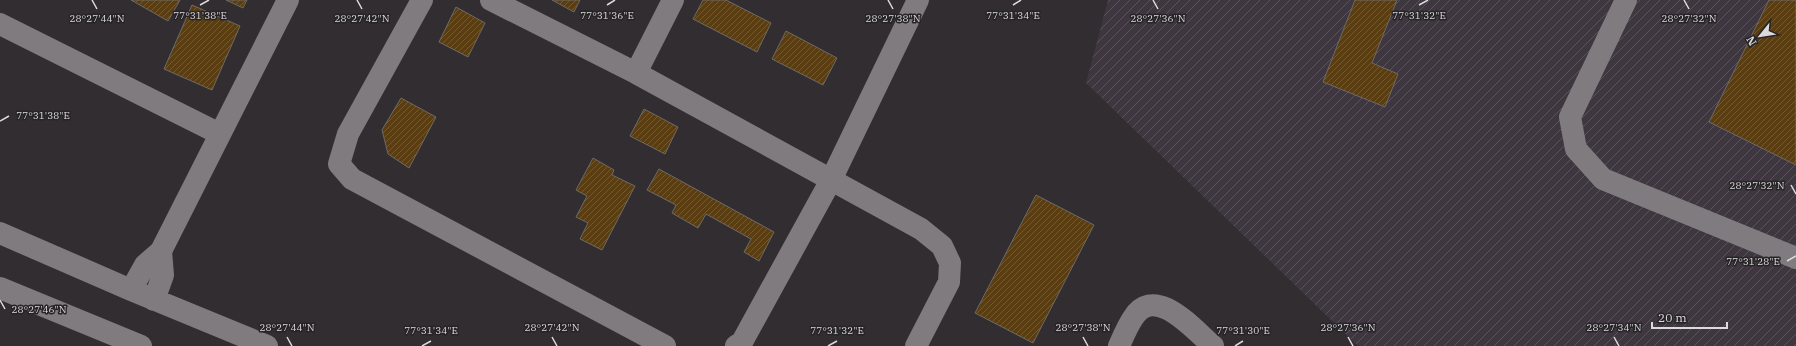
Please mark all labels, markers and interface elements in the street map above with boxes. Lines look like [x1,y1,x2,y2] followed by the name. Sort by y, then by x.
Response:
[173,9,227,22] text: 77°31'38"E
[580,9,634,22] text: 77°31'36"E
[986,9,1040,22] text: 77°31'34"E
[1392,9,1446,22] text: 77°31'32"E
[70,12,125,25] text: 28°27'44"N
[335,12,390,25] text: 28°27'42"N
[866,12,921,25] text: 28°27'38"N
[1131,12,1186,25] text: 28°27'36"N
[1662,12,1717,25] text: 28°27'32"N
[1740,16,1780,56] north arrow
[1743,33,1760,48] text: N
[16,109,70,122] text: 77°31'38"E
[1730,179,1785,192] text: 28°27'32"N
[1726,255,1780,268] text: 77°31'28"E
[12,303,67,316] text: 28°27'46"N
[1652,304,1727,330] scale bar
[1658,310,1687,325] text: 20 m
[260,321,315,334] text: 28°27'44"N
[525,321,580,334] text: 28°27'42"N
[1056,321,1111,334] text: 28°27'38"N
[1321,321,1376,334] text: 28°27'36"N
[1587,321,1642,334] text: 28°27'34"N
[404,324,458,337] text: 77°31'34"E
[810,324,864,337] text: 77°31'32"E
[1216,324,1270,337] text: 77°31'30"E

